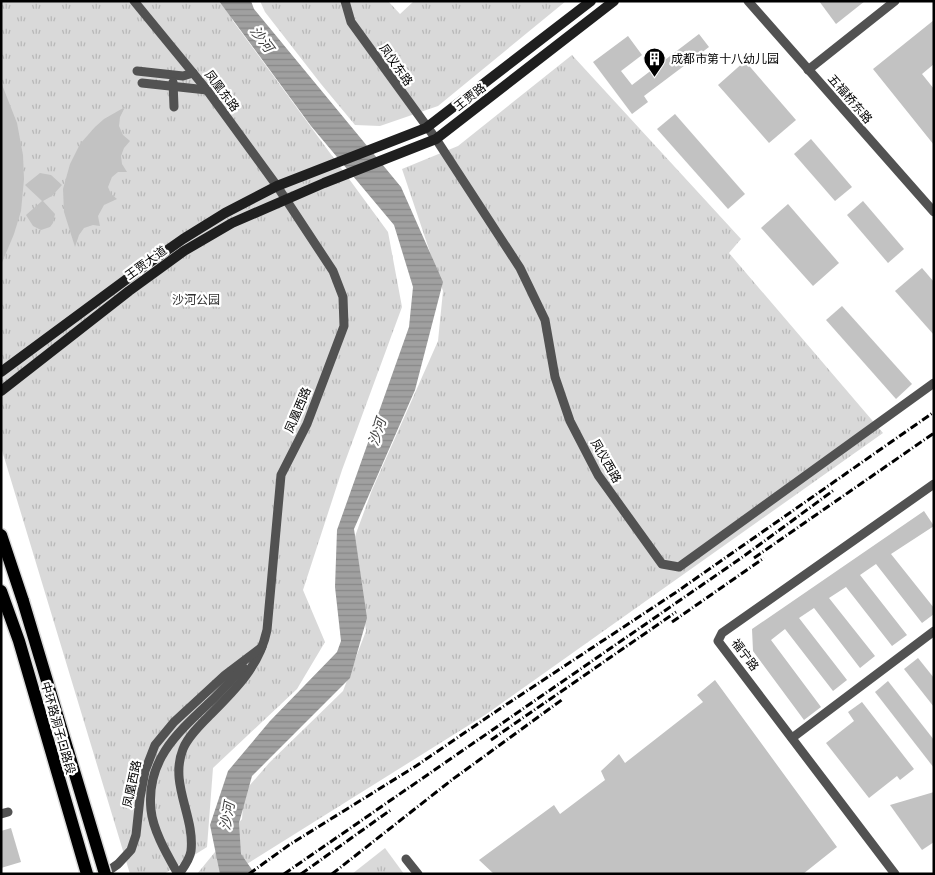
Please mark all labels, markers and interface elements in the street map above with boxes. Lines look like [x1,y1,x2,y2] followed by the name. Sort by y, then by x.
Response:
[246,23,279,58] water label: 沙河
[376,41,416,89] street label: 凤仪东路
[643,47,667,78] building icon: 成都市第十八幼儿园
[671,52,779,66] place label: 成都市第十八幼儿园
[202,68,242,114] street label: 凤凰东路
[825,72,875,126] street label: 五福桥东路
[452,80,488,114] street label: 王贾路
[122,243,170,283] street label: 王贾大道
[172,293,220,307] park label: 沙河公园
[282,385,314,435] street label: 凤凰西路
[365,413,391,448] water label: 沙河
[588,437,624,485] street label: 凤仪西路
[729,636,761,674] street label: 福宁路
[38,680,78,776] street label: 中环路洞子口路段
[120,759,144,809] street label: 凤凰西路
[217,798,239,831] water label: 沙河

